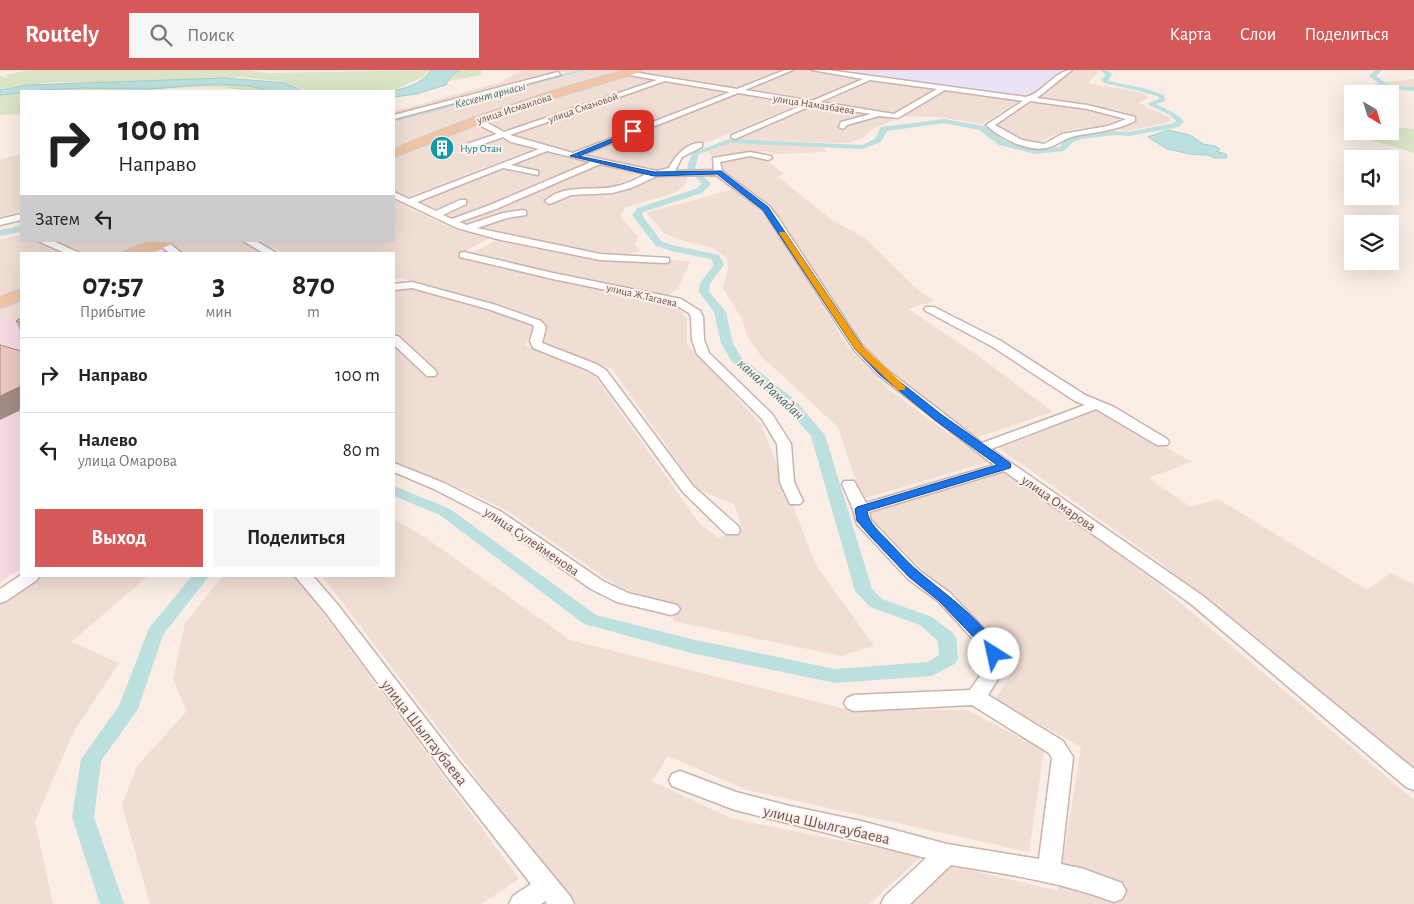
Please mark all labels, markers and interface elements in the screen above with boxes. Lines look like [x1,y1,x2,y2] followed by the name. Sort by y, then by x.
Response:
[129,13,479,58] search box
[147,21,175,49] icon: search
[25,23,99,47] text: Routely
[187,26,234,45] text: Поиск
[1170,26,1212,44] text: Карта
[1240,26,1276,44] text: Слои
[1304,26,1389,44] text: Поделиться
[453,80,527,111] water label: Кескент арнасы
[1344,85,1399,140] north arrow
[1344,85,1399,270] map controls
[546,90,619,125] street label: улица Смановой
[474,91,553,126] street label: улица Исмаилова
[771,92,855,116] street label: улица Намазбаева
[35,110,100,175] icon: right
[612,110,654,152] pin
[118,112,201,147] text: 100 m
[619,117,647,145] icon: arrive
[429,135,455,161] building icon: Нур Отан
[460,143,502,154] place label: Нур Отан
[1344,150,1399,205] button: sound
[118,153,196,175] text: Направо
[90,205,118,233] icon: left
[35,210,80,229] text: Затем
[1344,215,1399,270] button: layers
[82,270,143,300] text: 07:57
[212,270,225,300] text: 3
[292,270,335,300] text: 870
[605,282,678,309] street label: улица Ж.Тагаева
[80,304,146,320] text: Прибытие
[205,304,232,320] text: мин
[307,304,320,320] text: m
[735,356,807,423] water label: канал Рамадан
[35,361,63,389] icon: right
[78,366,148,385] text: Направо
[335,366,380,385] text: 100 m
[78,431,137,450] text: Налево
[35,436,63,464] icon: left
[343,441,380,460] text: 80 m
[78,453,177,469] text: улица Омарова
[1018,473,1098,535] street label: улица Омарова
[481,504,582,579] street label: улица Сулейменова
[35,509,203,567] button: Выход
[213,509,380,567] button: Поделиться
[967,627,1019,679] position arrow
[377,676,470,789] street label: улица Шылгаубаева
[761,802,892,848] street label: улица Шылгаубаева

